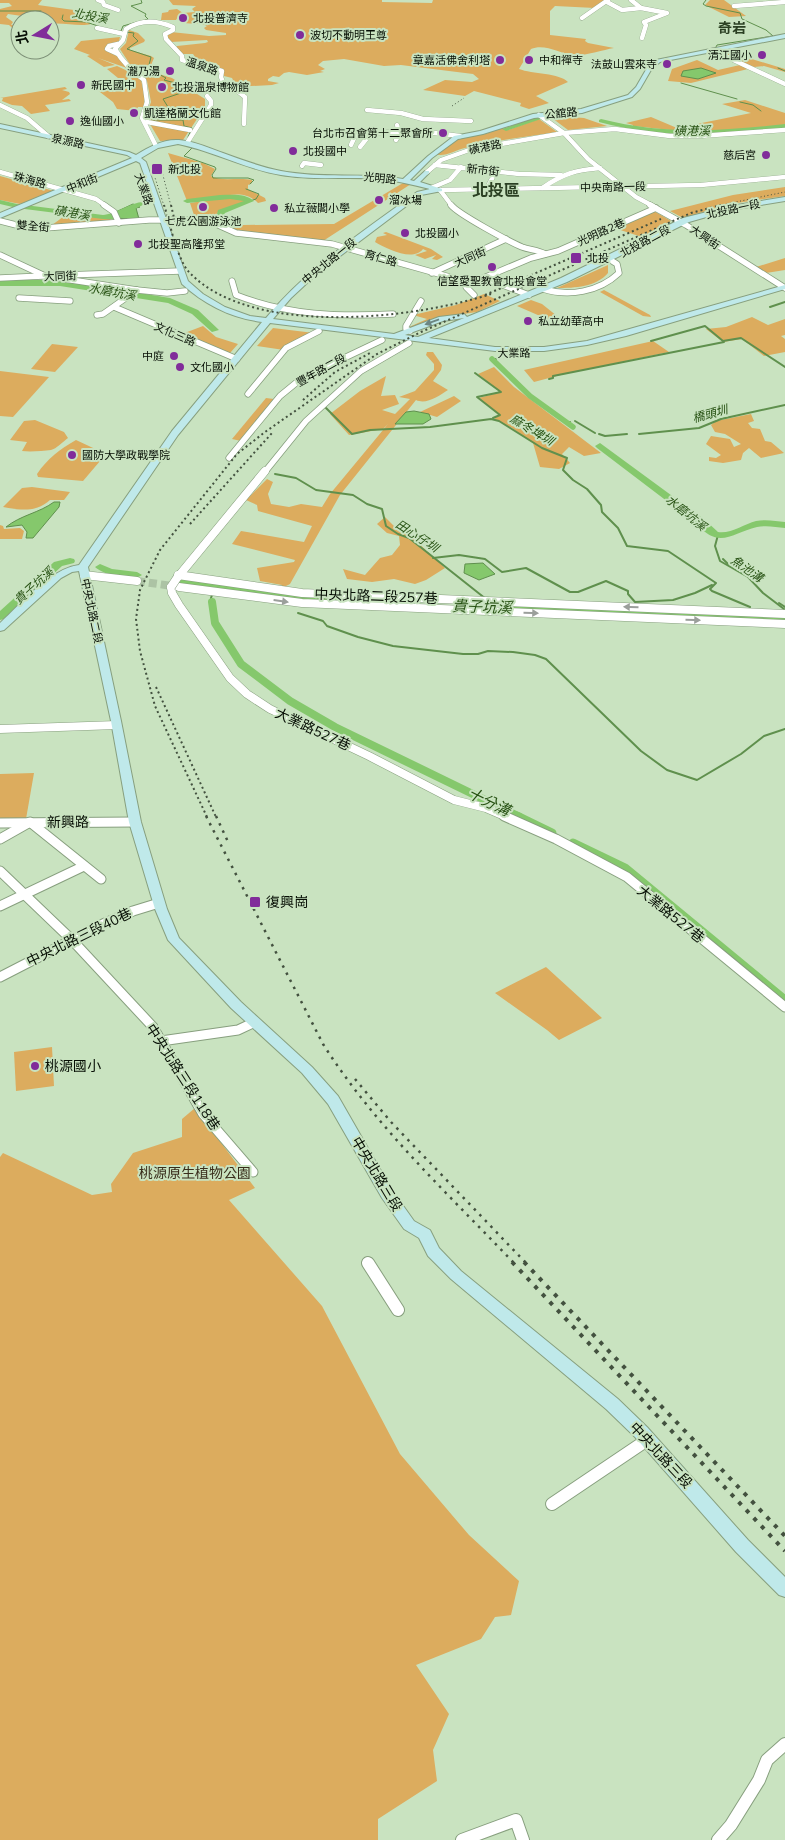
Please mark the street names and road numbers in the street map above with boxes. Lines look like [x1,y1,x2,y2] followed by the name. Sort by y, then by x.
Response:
[184,54,220,78] street label: 溫泉路
[544,105,578,121] street label: 公舘路
[50,131,86,151] street label: 泉源路
[467,137,503,157] street label: 磺港路
[466,161,500,179] street label: 新市街
[12,169,48,191] street label: 珠海路
[363,169,397,187] street label: 光明路
[64,170,100,196] street label: 中和街
[132,171,156,207] street label: 大業路
[580,179,646,195] street label: 中央南路一段
[705,196,761,222] street label: 北投路一段
[575,215,627,249] street label: 光明路2巷
[16,218,50,234] street label: 雙全街
[617,222,673,260] street label: 北投路二段
[687,222,723,252] street label: 大興街
[299,235,359,287] street label: 中央北路一段
[452,244,488,270] street label: 大同街
[363,247,399,269] street label: 育仁路
[43,268,77,284] street label: 大同街
[152,319,198,349] street label: 文化三路
[497,346,531,360] street label: 大業路
[294,351,348,389] street label: 豐年路二段
[78,577,106,645] street label: 中央北路二段
[314,585,438,607] street label: 中央北路二段257巷
[272,704,354,754] street label: 大業路527巷
[47,813,89,831] street label: 新興路
[634,881,708,947] street label: 大業路527巷
[23,904,135,970] street label: 中央北路三段40巷
[142,1020,224,1134] street label: 中央北路三段118巷
[348,1133,406,1215] street label: 中央北路三段
[626,1418,696,1492] street label: 中央北路三段

